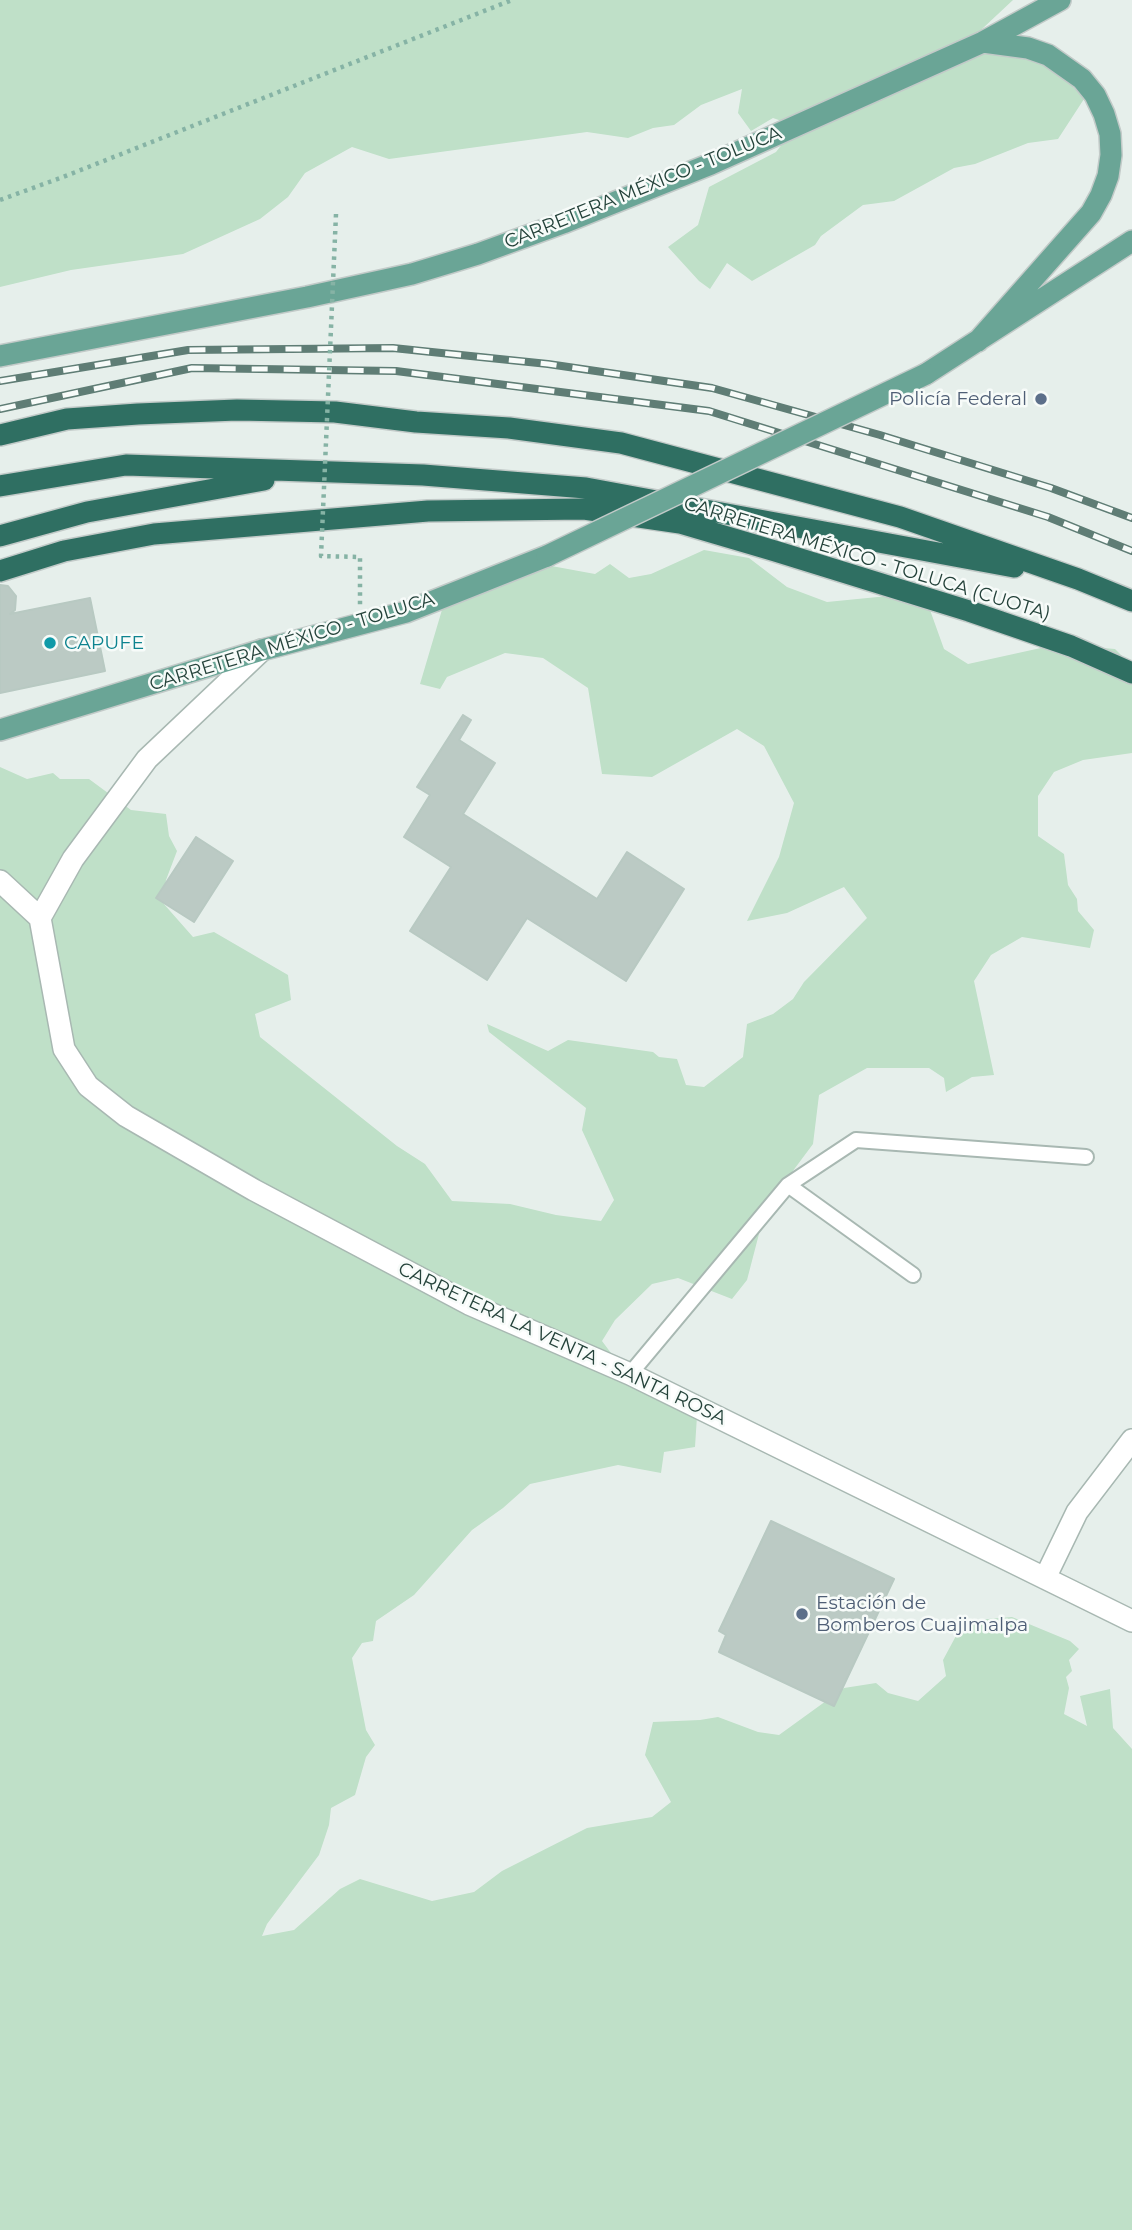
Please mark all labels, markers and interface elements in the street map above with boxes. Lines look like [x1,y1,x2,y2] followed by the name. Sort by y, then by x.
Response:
[501,122,785,254] street label: CARRETERA MÉXICO - TOLUCA
[889,388,1027,410] place label: Policía Federal
[1033,391,1049,407] marker: Policía Federal
[681,492,1053,626] street label: CARRETERA MÉXICO - TOLUCA (CUOTA)
[147,588,437,696] street label: CARRETERA MÉXICO - TOLUCA
[64,632,144,654] place label: CAPUFE
[42,635,58,651] marker: CAPUFE
[394,1258,730,1430] street label: CARRETERA LA VENTA - SANTA ROSA
[816,1592,1028,1636] place label: Estación de Bomberos Cuajimalpa
[794,1606,810,1622] marker: Estación de Bomberos Cuajimalpa

